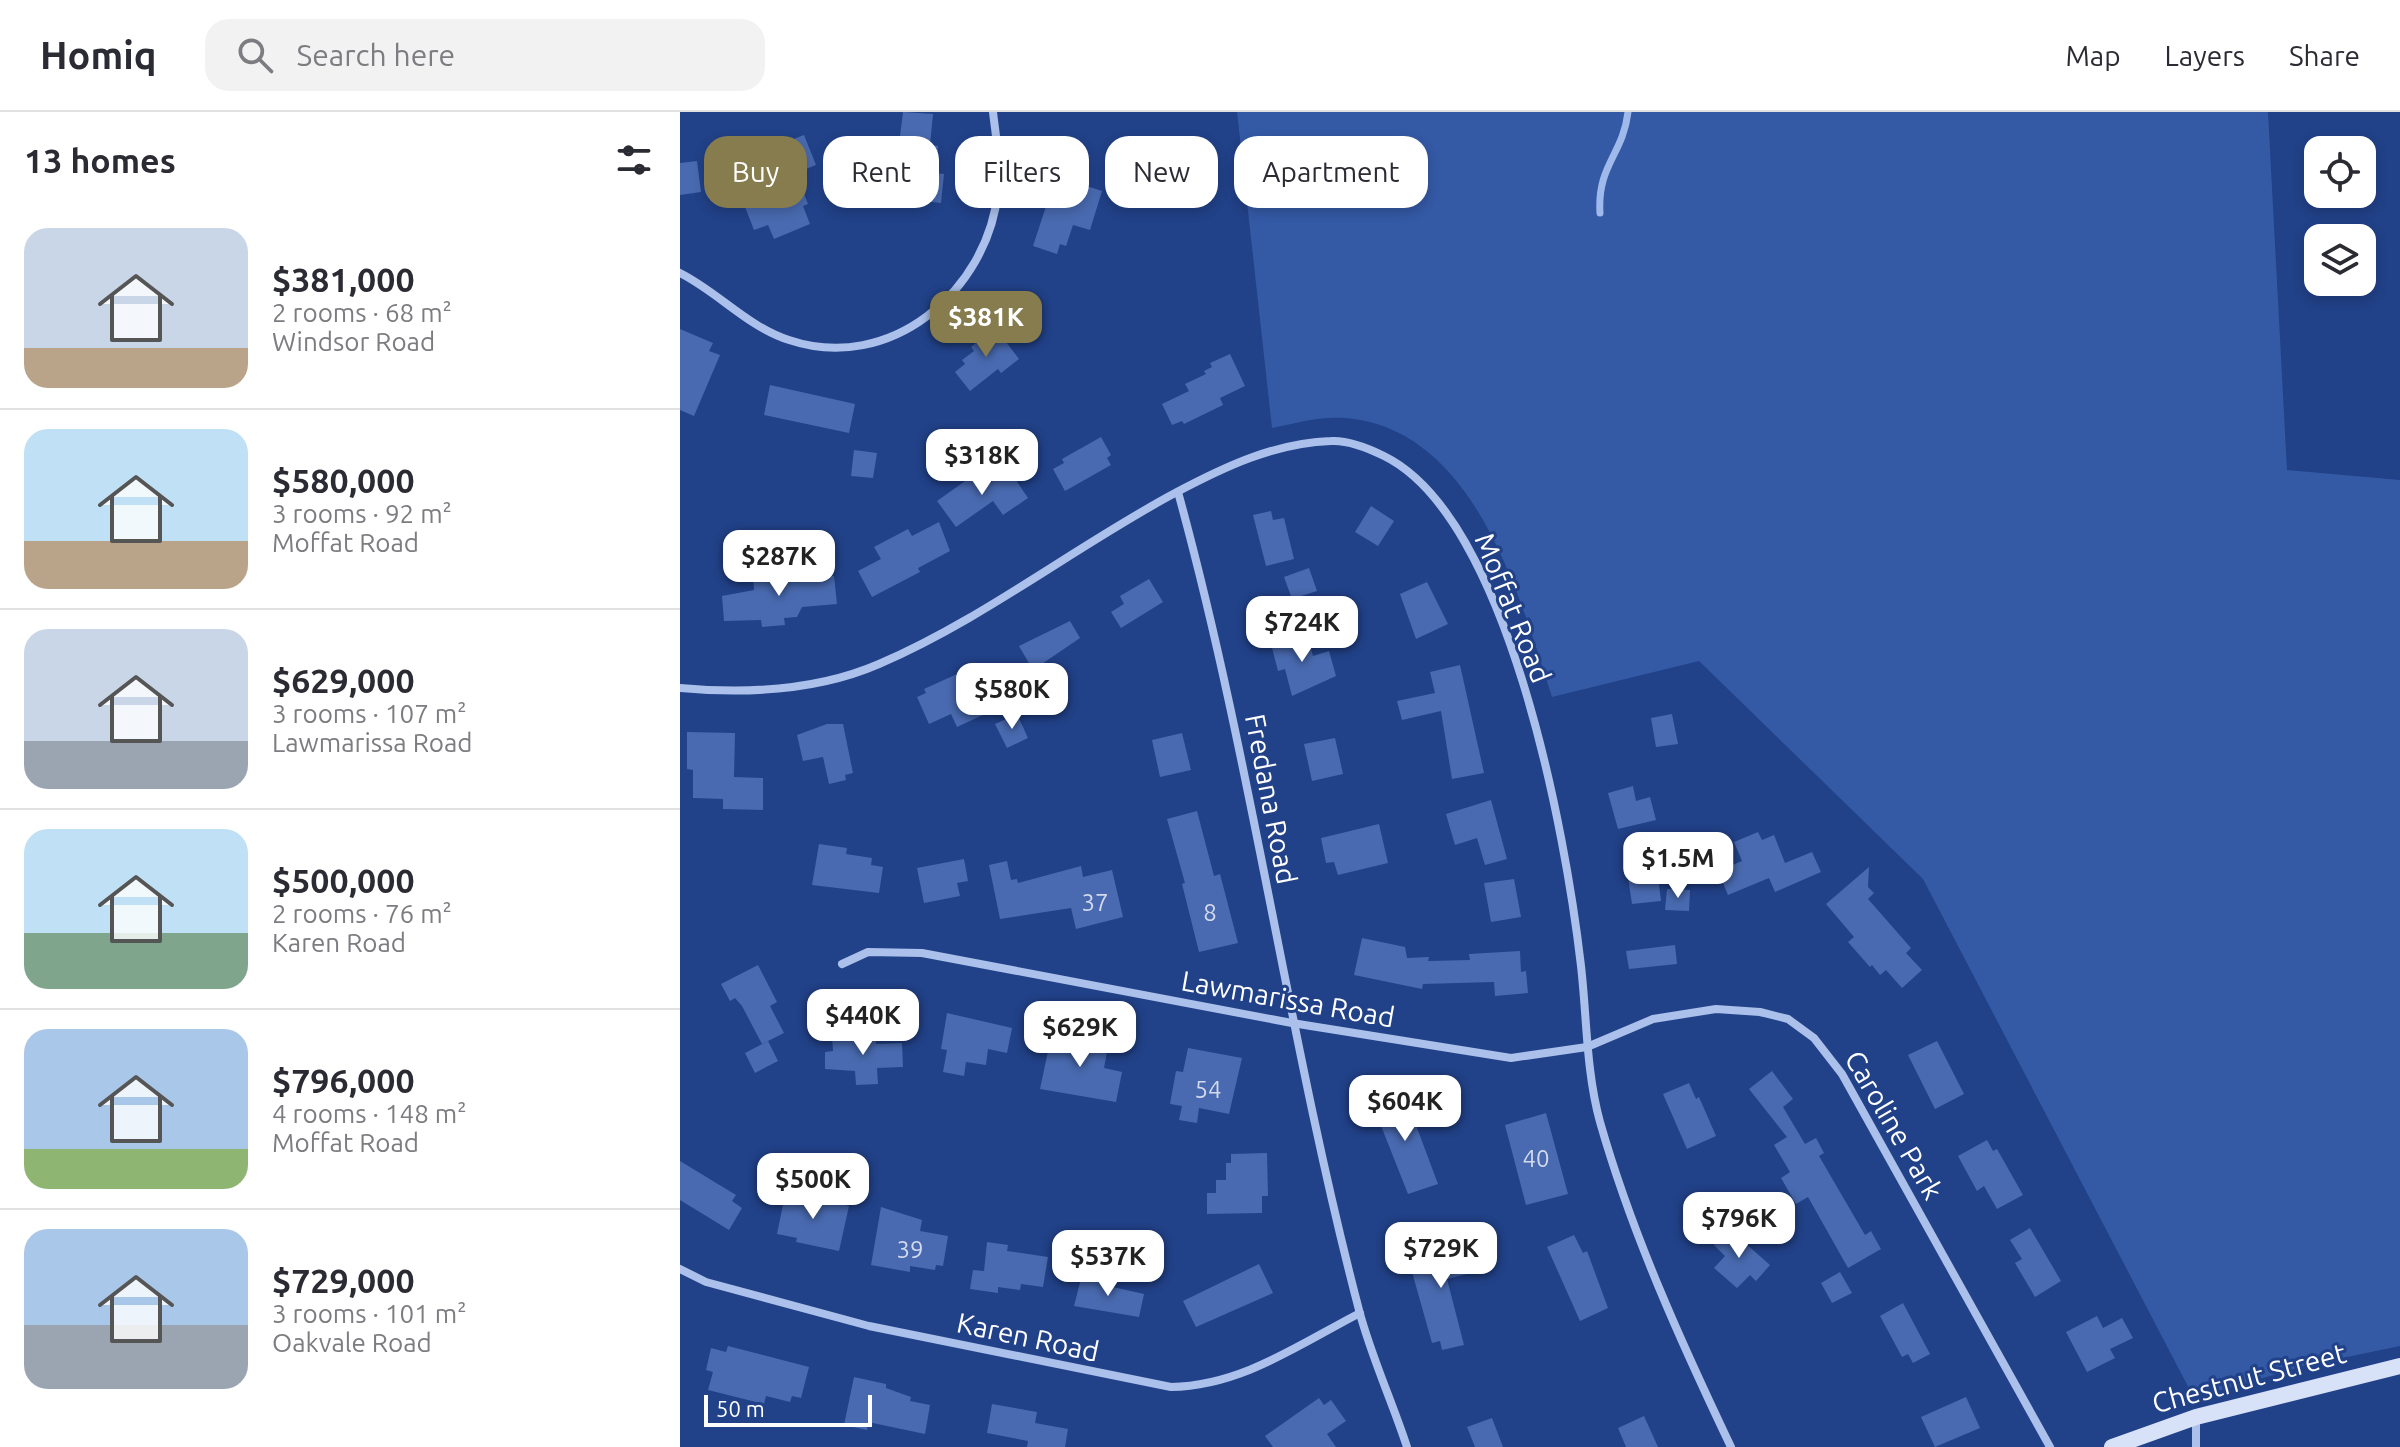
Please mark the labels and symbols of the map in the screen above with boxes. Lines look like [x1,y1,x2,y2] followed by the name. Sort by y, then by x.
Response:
[930,291,1042,359] pin: $381K
[926,429,1038,497] pin: $318K
[1469,529,1557,687] street label: Moffat Road
[723,530,835,598] pin: $287K
[1246,596,1358,664] pin: $724K
[956,663,1068,731] pin: $580K
[1240,711,1303,886] street label: Fredana Road
[1622,832,1734,900] pin: $1.5M
[1081,889,1109,916] house number: 37
[1203,899,1217,926] house number: 8
[1179,964,1397,1033] street label: Lawmarissa Road
[807,989,919,1057] pin: $440K
[1024,1001,1136,1069] pin: $629K
[1839,1045,1949,1204] street label: Caroline Park
[1349,1075,1461,1143] pin: $604K
[1194,1076,1222,1103] house number: 54
[1522,1145,1550,1172] house number: 40
[757,1153,869,1221] pin: $500K
[1683,1192,1795,1260] pin: $796K
[1385,1222,1497,1290] pin: $729K
[1052,1230,1164,1298] pin: $537K
[896,1236,924,1263] house number: 39
[954,1306,1102,1367] street label: Karen Road
[2149,1337,2349,1418] street label: Chestnut Street
[704,1391,872,1427] scale bar

